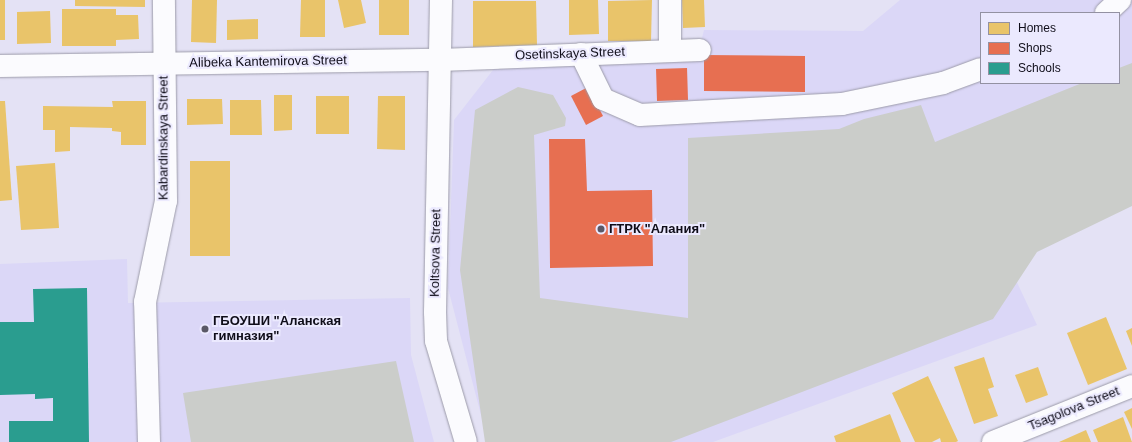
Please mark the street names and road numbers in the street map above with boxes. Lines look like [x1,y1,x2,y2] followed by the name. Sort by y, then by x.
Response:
[515,44,625,64] street label: Osetinskaya Street
[189,53,347,71] street label: Alibeka Kantemirova Street
[156,76,172,200] street label: Kabardinskaya Street
[427,209,445,297] street label: Koltsova Street
[1026,384,1122,434] street label: Tsagolova Street

